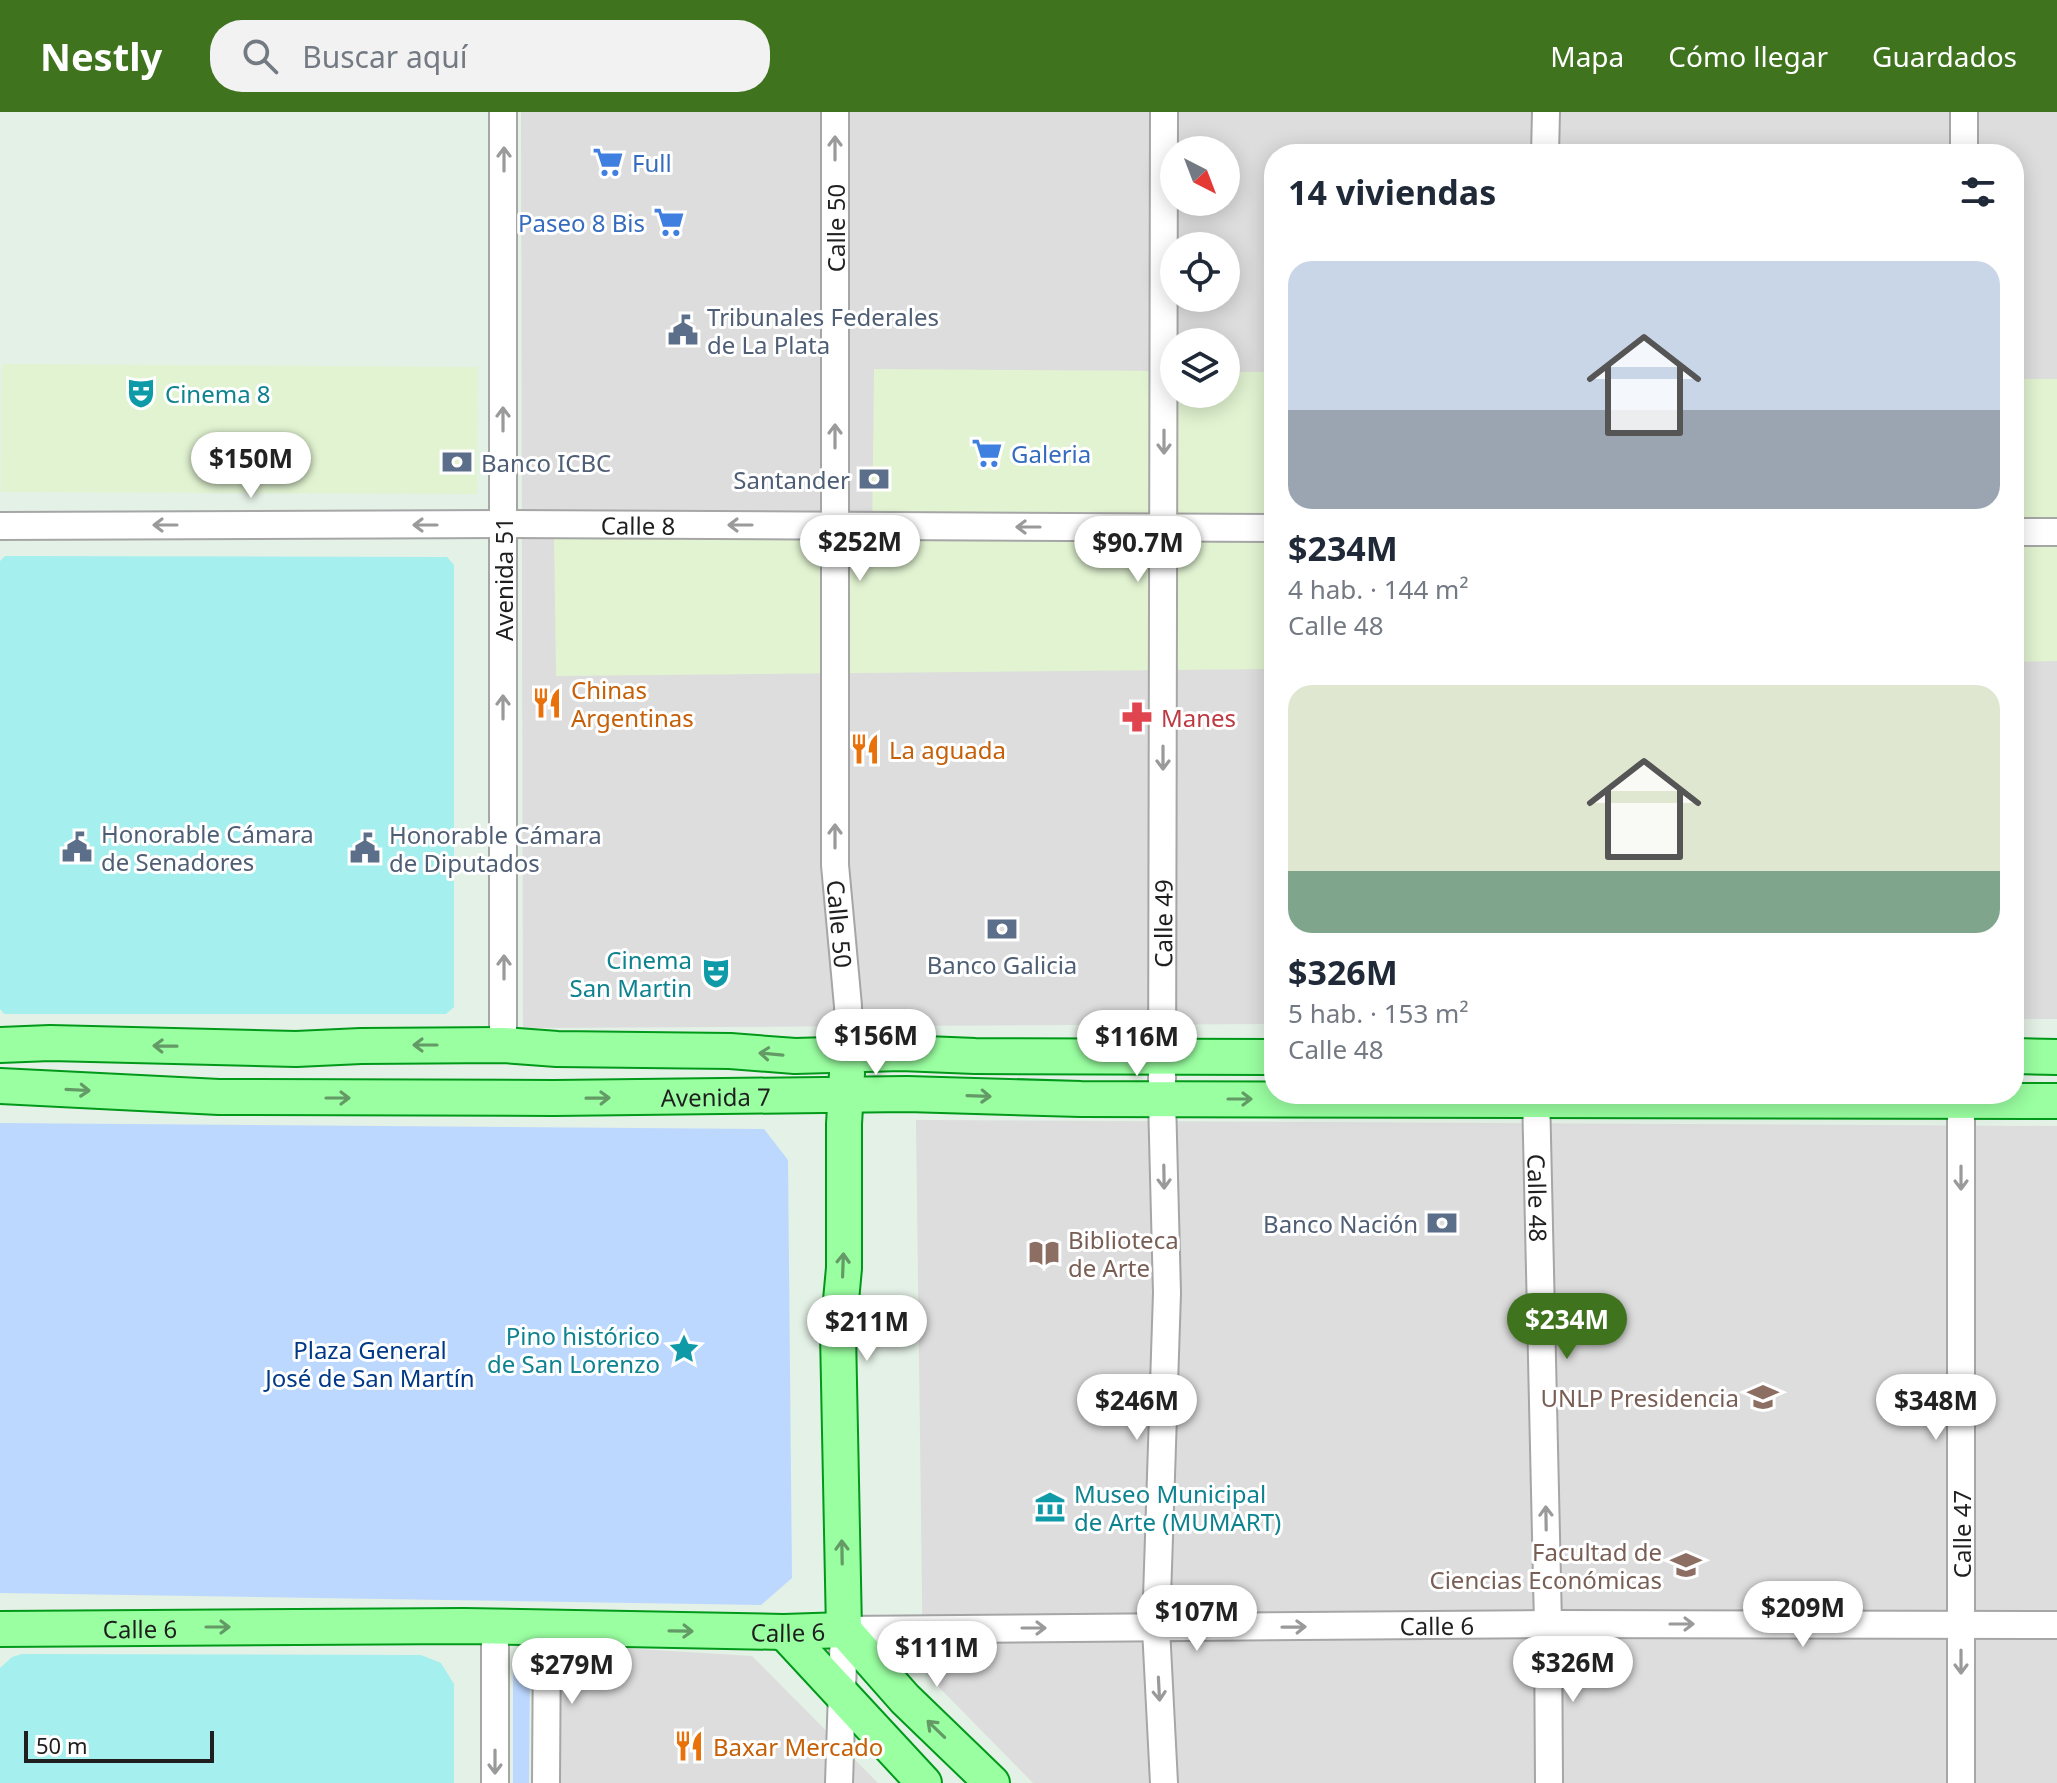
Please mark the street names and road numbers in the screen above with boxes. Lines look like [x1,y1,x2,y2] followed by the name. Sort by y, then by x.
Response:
[819,184,852,272] street label: Calle 50
[601,508,675,541] street label: Calle 8
[487,517,520,641] street label: Avenida 51
[820,878,861,969] street label: Calle 50
[1146,879,1179,968] street label: Calle 49
[660,1079,771,1113] street label: Avenida 7
[1521,1153,1556,1242] street label: Calle 48
[1945,1490,1978,1578] street label: Calle 47
[1399,1608,1474,1642] street label: Calle 6
[103,1611,177,1645] street label: Calle 6
[750,1614,826,1649] street label: Calle 6

